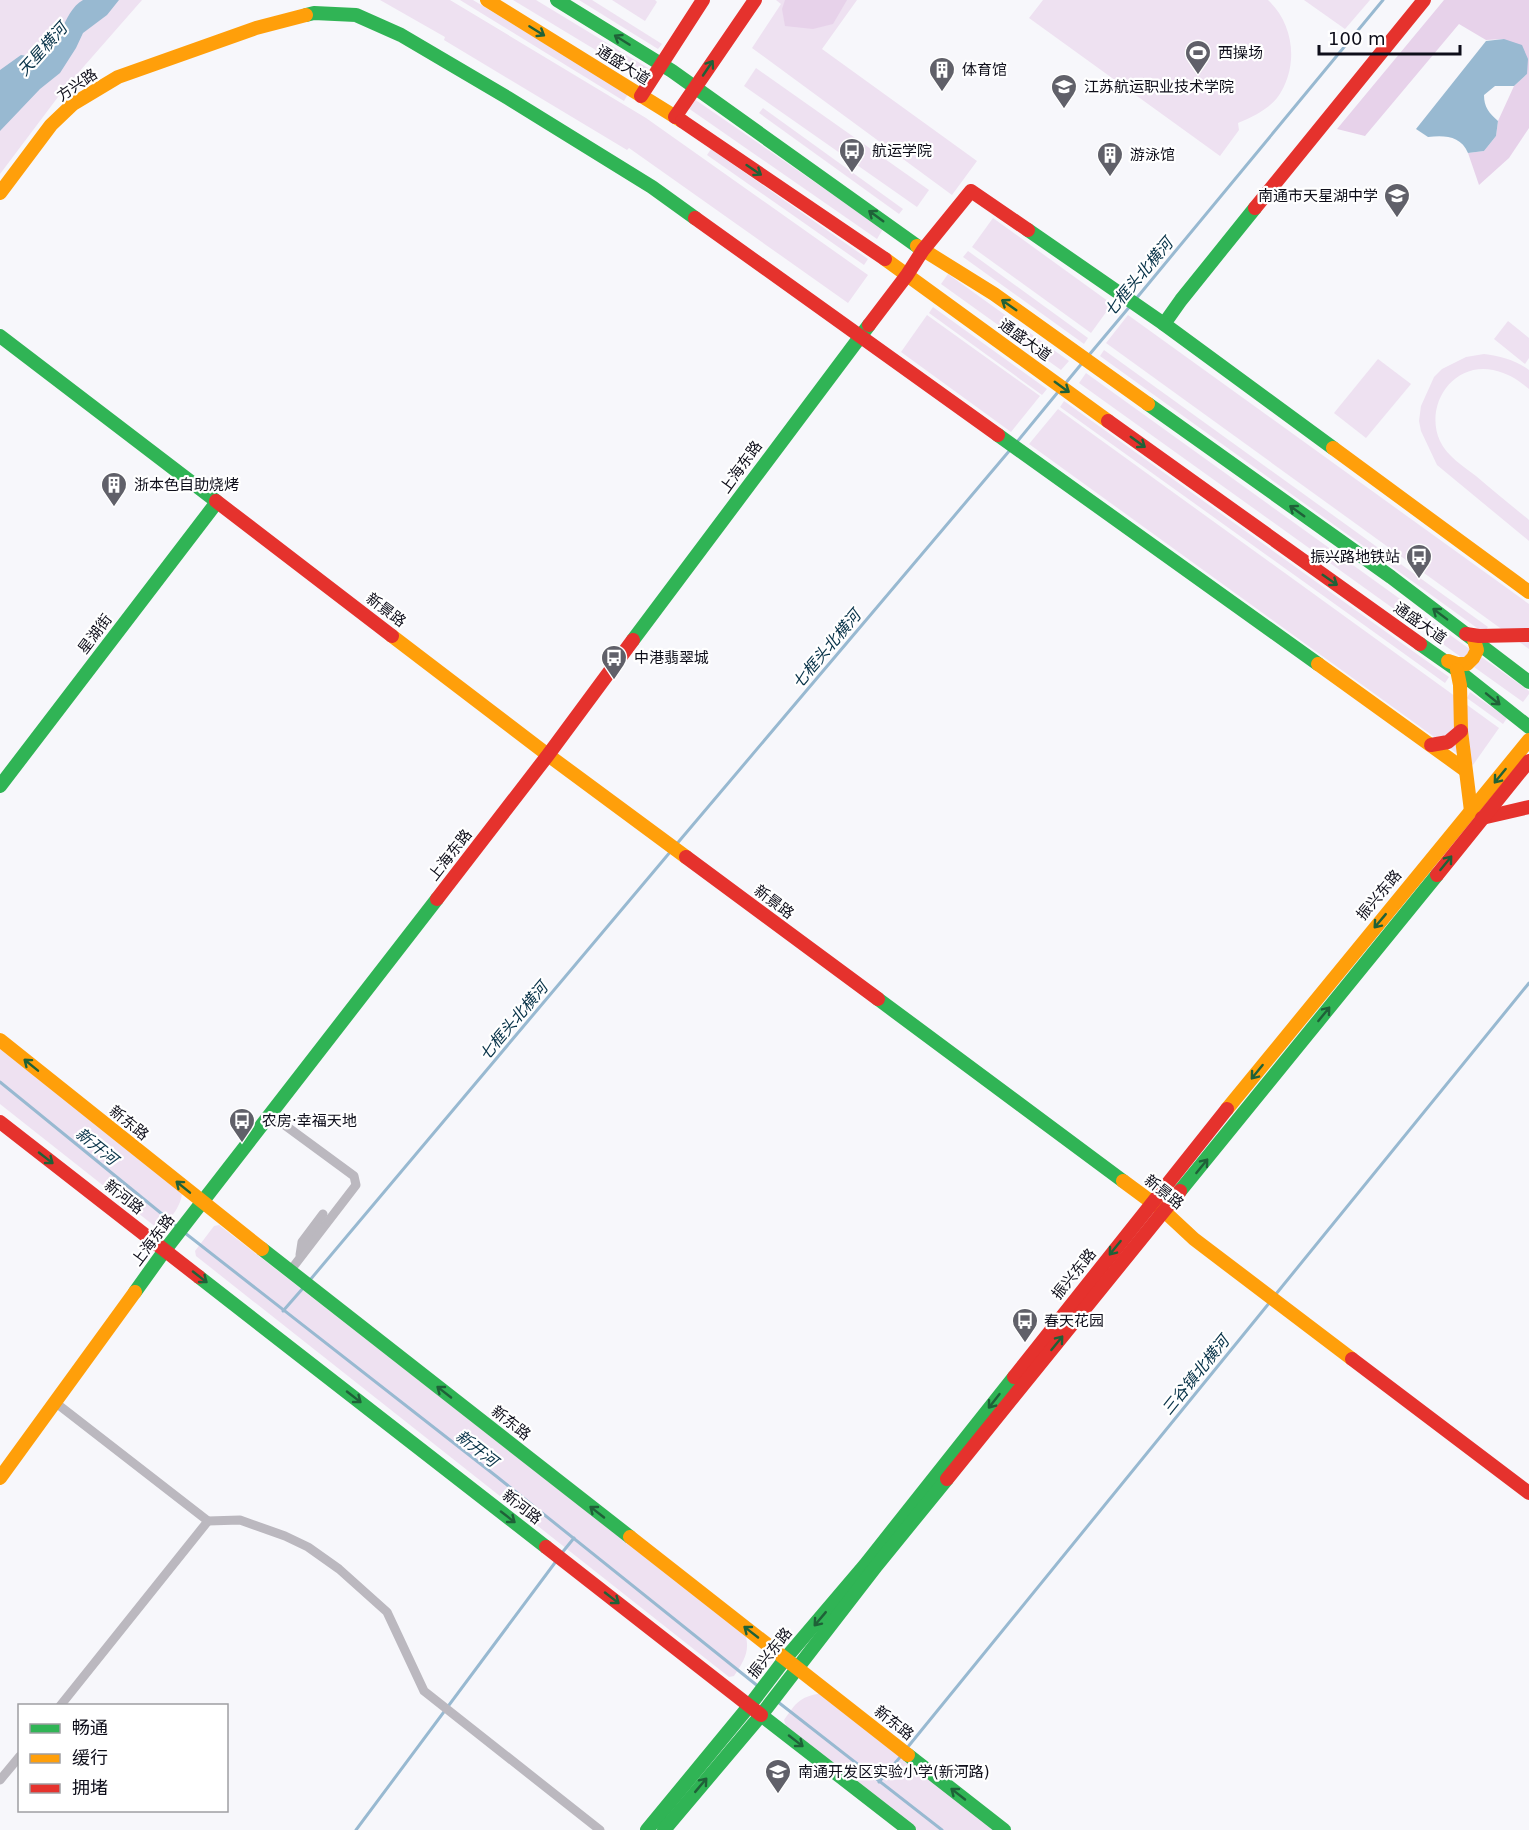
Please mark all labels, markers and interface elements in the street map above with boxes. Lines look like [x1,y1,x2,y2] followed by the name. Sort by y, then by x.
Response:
[14,17,73,79] water label: 天星横河
[1319,18,1460,56] scale bar
[528,25,545,37] one-way arrow
[1328,28,1386,49] text: 100 m
[614,33,631,45] one-way arrow
[1183,38,1213,76] sports icon: 西操场
[593,41,653,89] street label: 通盛大道
[1218,44,1263,62] place label: 西操场
[927,55,957,93] building icon: 体育馆
[702,61,714,77] one-way arrow
[962,61,1007,79] place label: 体育馆
[53,65,101,105] street label: 方兴路
[1049,72,1079,110] school or university icon: 江苏航运职业技术学院
[1084,78,1234,96] place label: 江苏航运职业技术学院
[837,136,867,174] bus stop icon: 航运学院
[1095,140,1125,178] building icon: 游泳馆
[872,142,932,160] place label: 航运学院
[1130,146,1175,164] place label: 游泳馆
[746,164,762,176] one-way arrow
[1382,181,1412,219] school or university icon: 南通市天星湖中学
[1258,187,1378,205] place label: 南通市天星湖中学
[868,210,884,222] one-way arrow
[1100,232,1178,320] water label: 七框头北横河
[1001,299,1017,311] one-way arrow
[995,315,1055,365] street label: 通盛大道
[1054,381,1070,393] one-way arrow
[1129,436,1145,448] one-way arrow
[716,437,766,497] street label: 上海东路
[99,470,129,508] building icon: 浙本色自助烧烤
[134,476,239,494] place label: 浙本色自助烧烤
[1290,504,1306,517] one-way arrow
[1404,542,1434,580] bus stop icon: 振兴路地铁站
[1310,548,1400,566] place label: 振兴路地铁站
[1322,574,1338,586] one-way arrow
[363,589,409,631] street label: 新景路
[1390,598,1450,648] street label: 通盛大道
[788,604,866,692] water label: 七框头北横河
[1432,608,1448,621] one-way arrow
[74,611,116,657] street label: 星湖街
[599,643,629,681] bus stop icon: 中港翡翠城
[634,649,709,667] place label: 中港翡翠城
[1485,692,1501,705] one-way arrow
[1493,768,1507,783] one-way arrow
[424,826,476,884] street label: 上海东路
[1440,855,1453,871] one-way arrow
[1353,866,1405,924] street label: 振兴东路
[751,881,797,923] street label: 新景路
[1373,913,1386,929] one-way arrow
[475,976,553,1064] water label: 七框头北横河
[1317,1007,1330,1023] one-way arrow
[24,1059,40,1072] one-way arrow
[1250,1064,1263,1080] one-way arrow
[106,1102,152,1144] street label: 新东路
[227,1106,257,1144] bus stop icon: 农房·幸福天地
[262,1112,357,1130] place label: 农房·幸福天地
[72,1124,124,1171] water label: 新开河
[38,1151,54,1164] one-way arrow
[1195,1158,1208,1174] one-way arrow
[1141,1171,1187,1213] street label: 新景路
[101,1176,147,1218] street label: 新河路
[176,1181,192,1194] one-way arrow
[128,1211,178,1269] street label: 上海东路
[1109,1240,1122,1256] one-way arrow
[1048,1245,1100,1303] street label: 振兴东路
[192,1271,208,1284] one-way arrow
[1010,1306,1040,1344] bus stop icon: 春天花园
[1044,1312,1104,1330] place label: 春天花园
[1158,1330,1235,1419] water label: 三谷镇北横河
[1051,1335,1064,1351] one-way arrow
[436,1385,452,1398] one-way arrow
[346,1391,362,1404] one-way arrow
[988,1393,1001,1409] one-way arrow
[488,1402,534,1444] street label: 新东路
[452,1426,504,1472] water label: 新开河
[499,1486,545,1528] street label: 新河路
[589,1505,605,1518] one-way arrow
[500,1510,516,1523] one-way arrow
[604,1591,620,1604] one-way arrow
[813,1611,826,1627] one-way arrow
[744,1624,796,1682] street label: 振兴东路
[743,1626,759,1639] one-way arrow
[871,1702,917,1744] street label: 新东路
[18,1704,228,1812] legend
[72,1717,108,1738] text: 畅通
[788,1734,804,1747] one-way arrow
[72,1747,108,1768] text: 缓行
[763,1757,793,1795] school or university icon: 南通开发区实验小学(新河路)
[798,1763,990,1781] place label: 南通开发区实验小学(新河路)
[72,1777,108,1798] text: 拥堵
[695,1777,708,1793] one-way arrow
[950,1787,966,1800] one-way arrow

